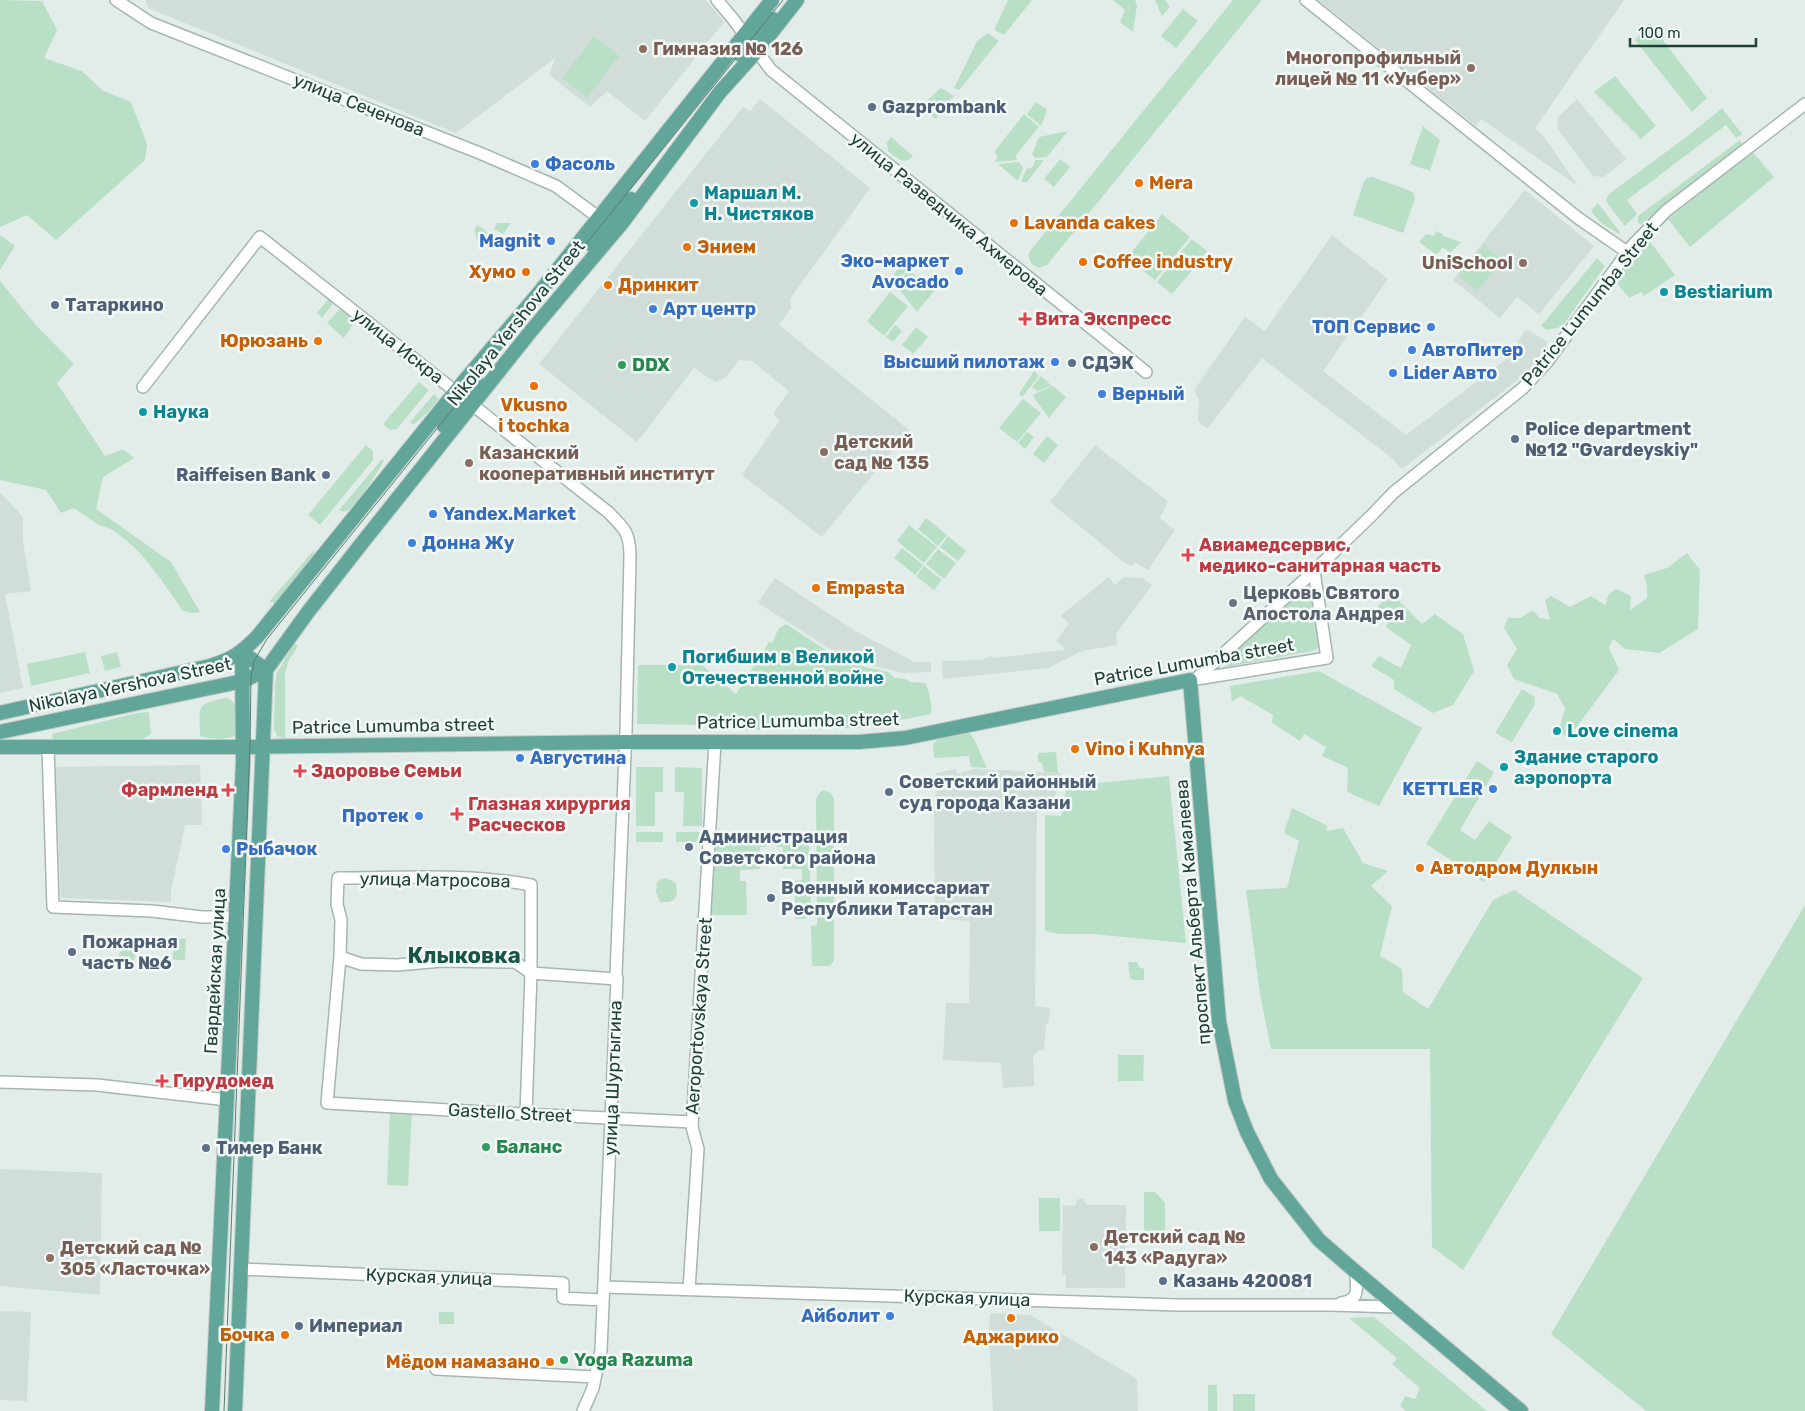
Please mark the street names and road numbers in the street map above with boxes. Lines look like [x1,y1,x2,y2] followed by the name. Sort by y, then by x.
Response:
[290,69,428,141] street label: улица Сеченова
[846,127,1052,301] street label: улица Разведчика Ахмерова
[1517,218,1663,390] street label: Patrice Lumumba Street
[442,236,590,410] street label: Nikolaya Yershova Street
[348,304,448,388] street label: улица Искра
[1092,634,1296,690] street label: Patrice Lumumba street
[27,653,233,717] street label: Nikolaya Yershova Street
[697,708,899,734] street label: Patrice Lumumba street
[292,713,494,739] street label: Patrice Lumumba street
[1170,778,1216,1046] street label: проспект Альберта Камалеева
[359,868,511,892] street label: улица Матросова
[200,888,230,1054] street label: Гвардейская улица
[681,917,717,1115] street label: Aeroportovskaya Street
[599,1000,627,1156] street label: улица Шуртыгина
[448,1099,572,1127] street label: Gastello Street
[365,1264,493,1290] street label: Курская улица
[903,1285,1031,1311] street label: Курская улица

